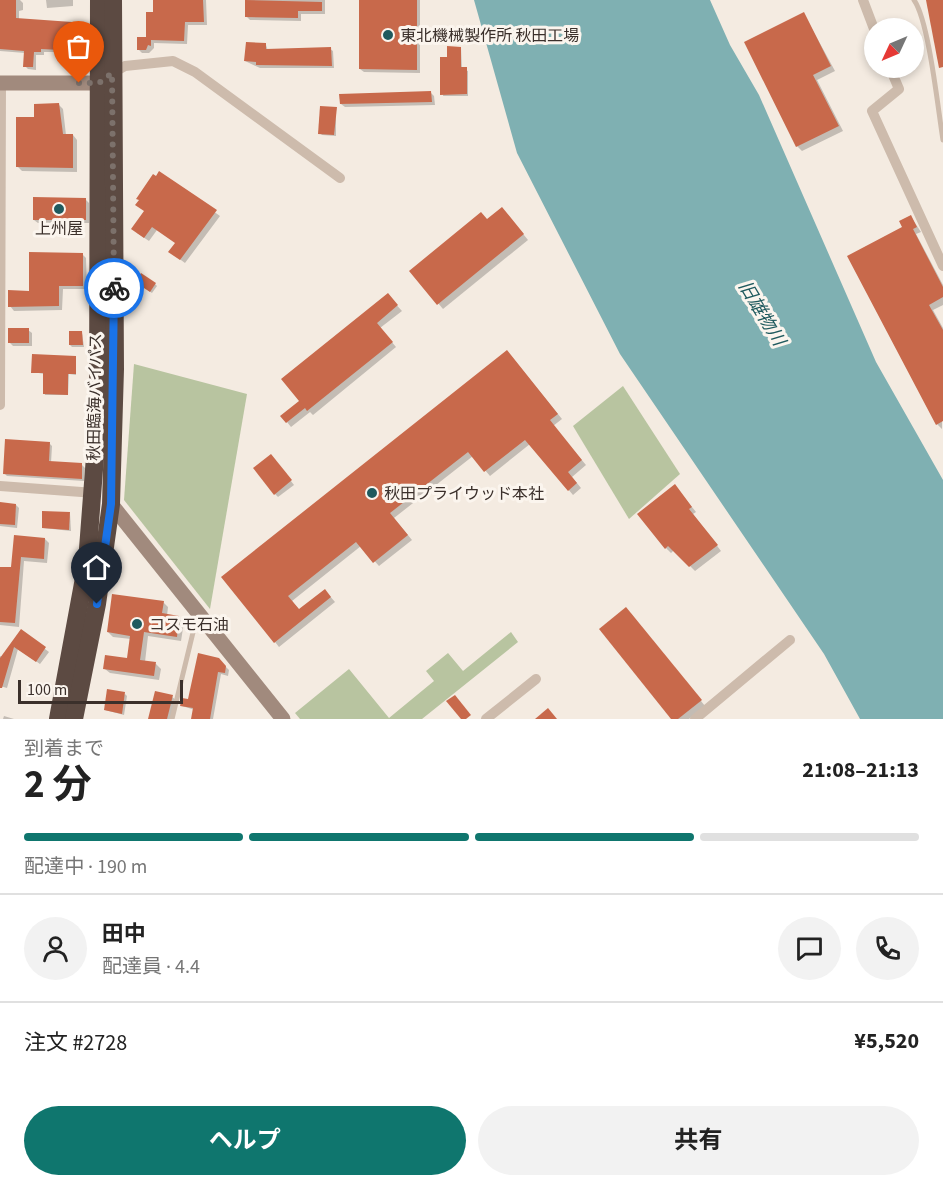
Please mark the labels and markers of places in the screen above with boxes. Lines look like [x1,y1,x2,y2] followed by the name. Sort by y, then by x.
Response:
[53,21,104,83] pin
[400,25,579,47] place label: 東北機械製作所 秋田工場
[381,28,395,42] marker: 東北機械製作所 秋田工場
[52,202,66,216] marker: 上州屋
[35,218,83,240] place label: 上州屋
[384,483,544,505] place label: 秋田プライウッド本社
[365,486,379,500] marker: 秋田プライウッド本社
[71,542,122,604] pin
[149,614,229,636] place label: コスモ石油
[130,617,144,631] marker: コスモ石油

